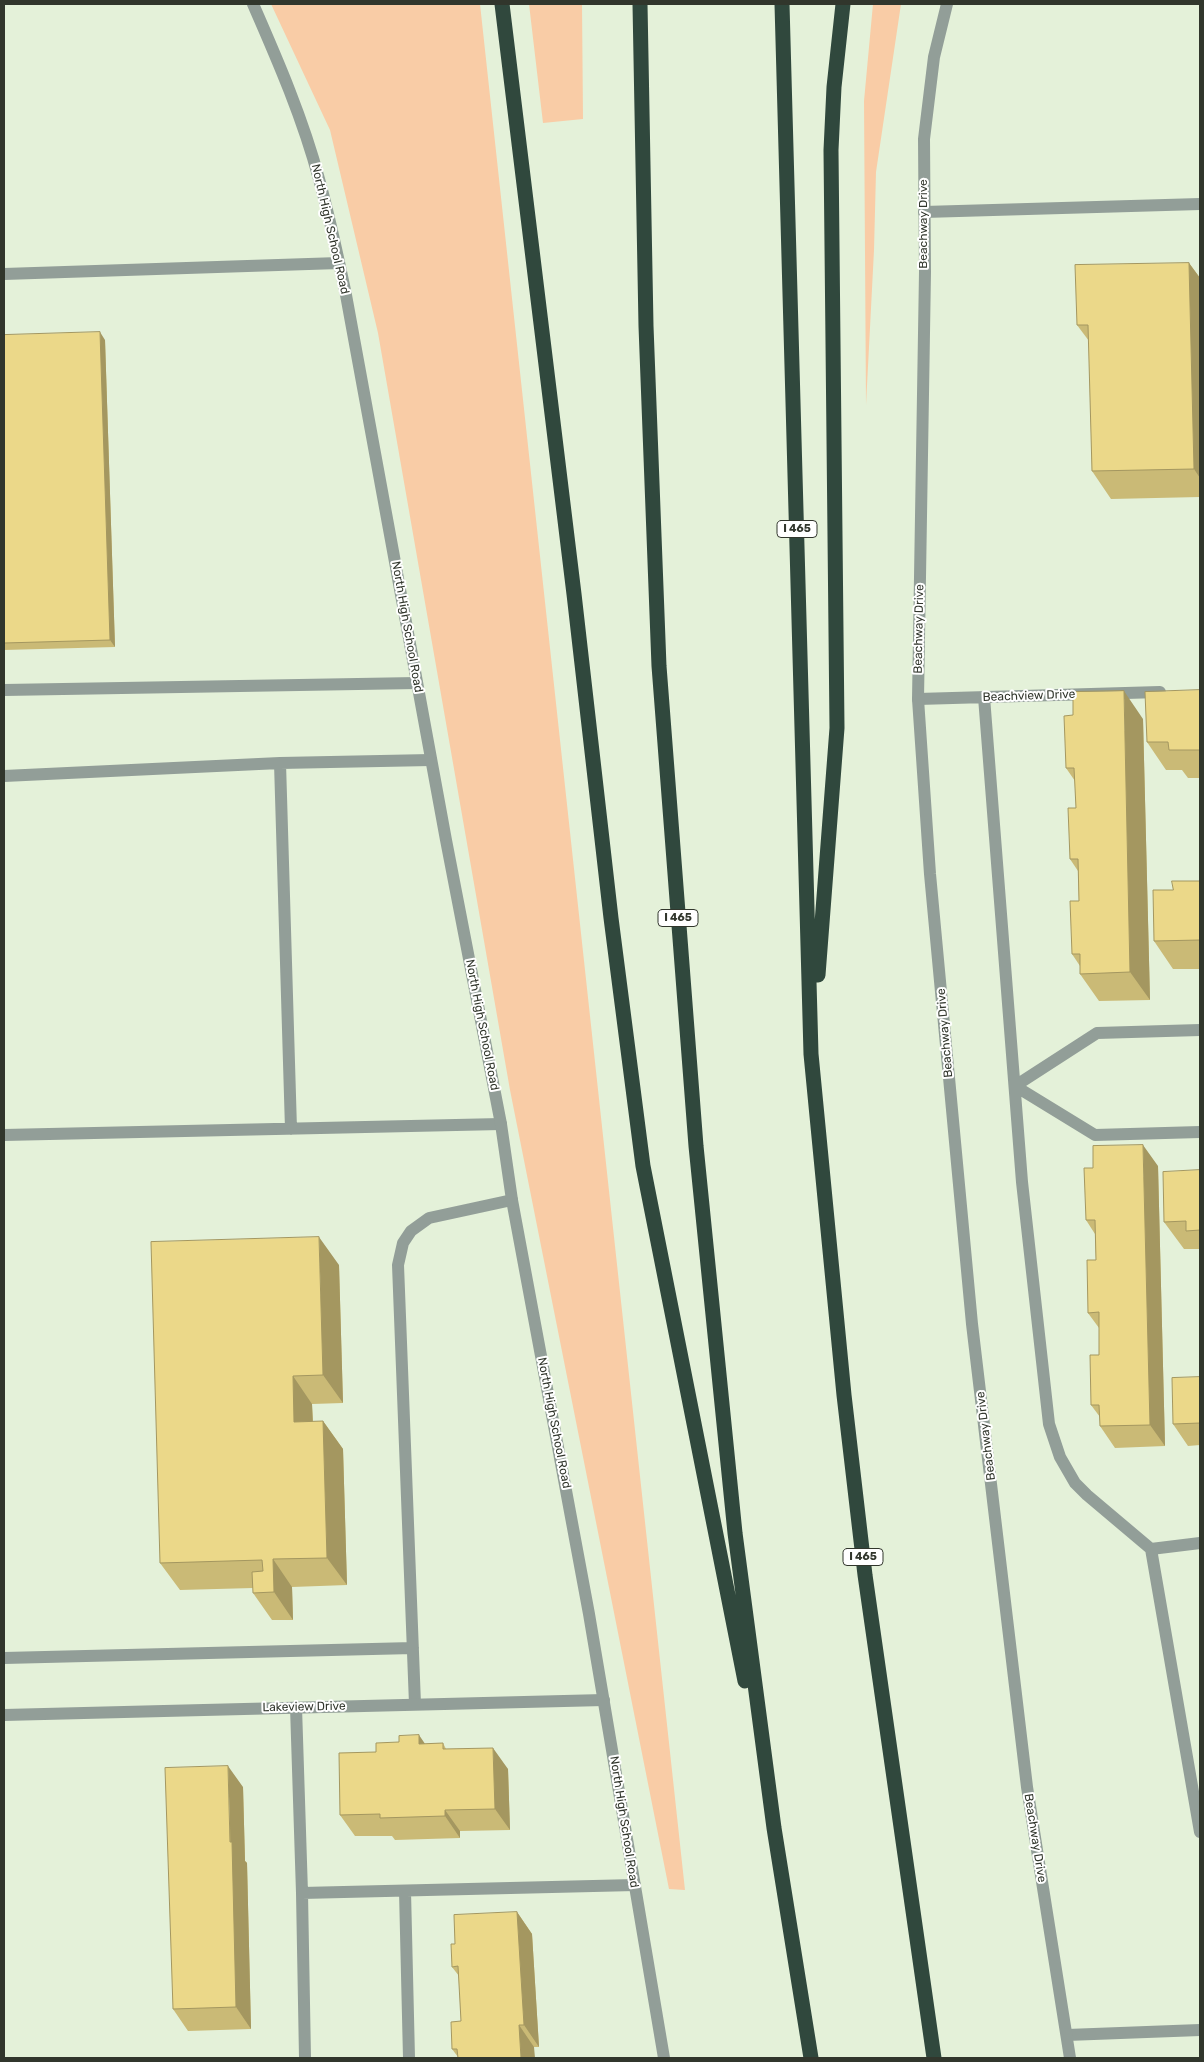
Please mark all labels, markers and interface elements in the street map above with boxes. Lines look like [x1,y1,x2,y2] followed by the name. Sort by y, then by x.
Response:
[308,163,352,295] street label: North High School Road
[917,179,931,269] street label: Beachway Drive
[777,520,817,538] road number: I 465
[388,560,426,694] street label: North High School Road
[911,584,927,674] street label: Beachway Drive
[982,687,1076,705] street label: Beachview Drive
[658,910,698,926] road number: I 465
[462,958,502,1092] street label: North High School Road
[934,988,956,1078] street label: Beachway Drive
[534,1356,574,1490] street label: North High School Road
[973,1391,999,1481] street label: Beachway Drive
[843,1548,883,1565] road number: I 465
[262,1699,346,1715] street label: Lakeview Drive
[606,1755,642,1889] street label: North High School Road
[1021,1793,1049,1883] street label: Beachway Drive

